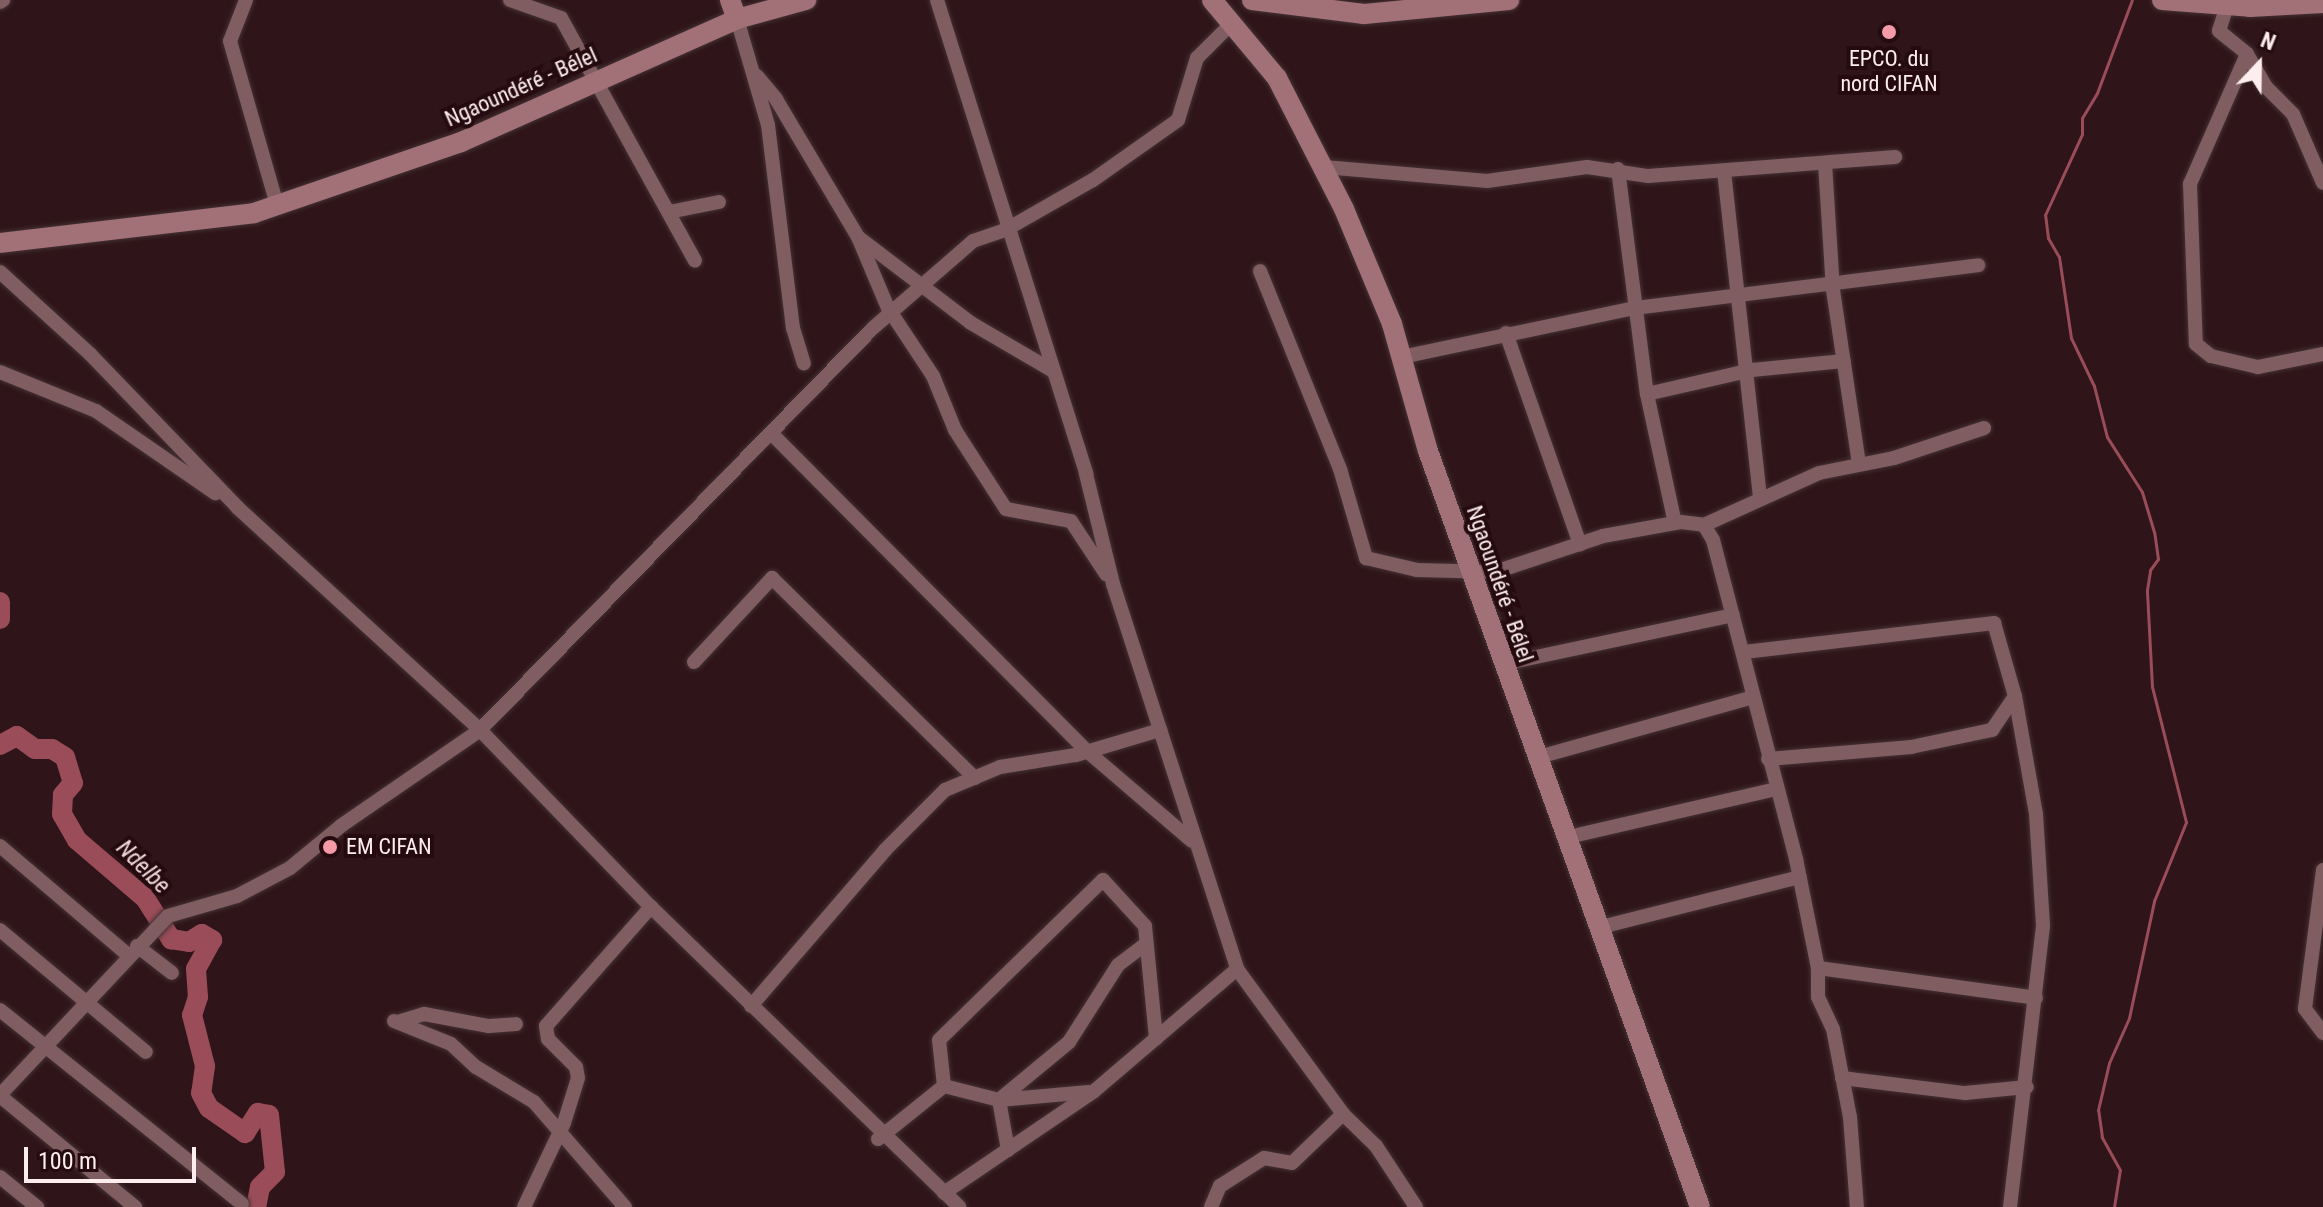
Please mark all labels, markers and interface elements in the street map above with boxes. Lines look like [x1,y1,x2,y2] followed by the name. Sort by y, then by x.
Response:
[1880,23,1898,41] marker: EPCO. du nord CIFAN
[2219,24,2299,104] north arrow
[2257,27,2279,55] text: N
[441,42,601,132] street label: Ngaoundéré - Bélel
[1840,45,1938,96] place label: EPCO. du nord CIFAN
[1461,502,1539,666] street label: Ngaoundéré - Bélel
[110,834,176,900] water label: Ndelbe
[346,834,432,860] place label: EM CIFAN
[321,838,339,856] marker: EM CIFAN
[28,1131,200,1181] scale bar
[38,1147,97,1175] text: 100 m

